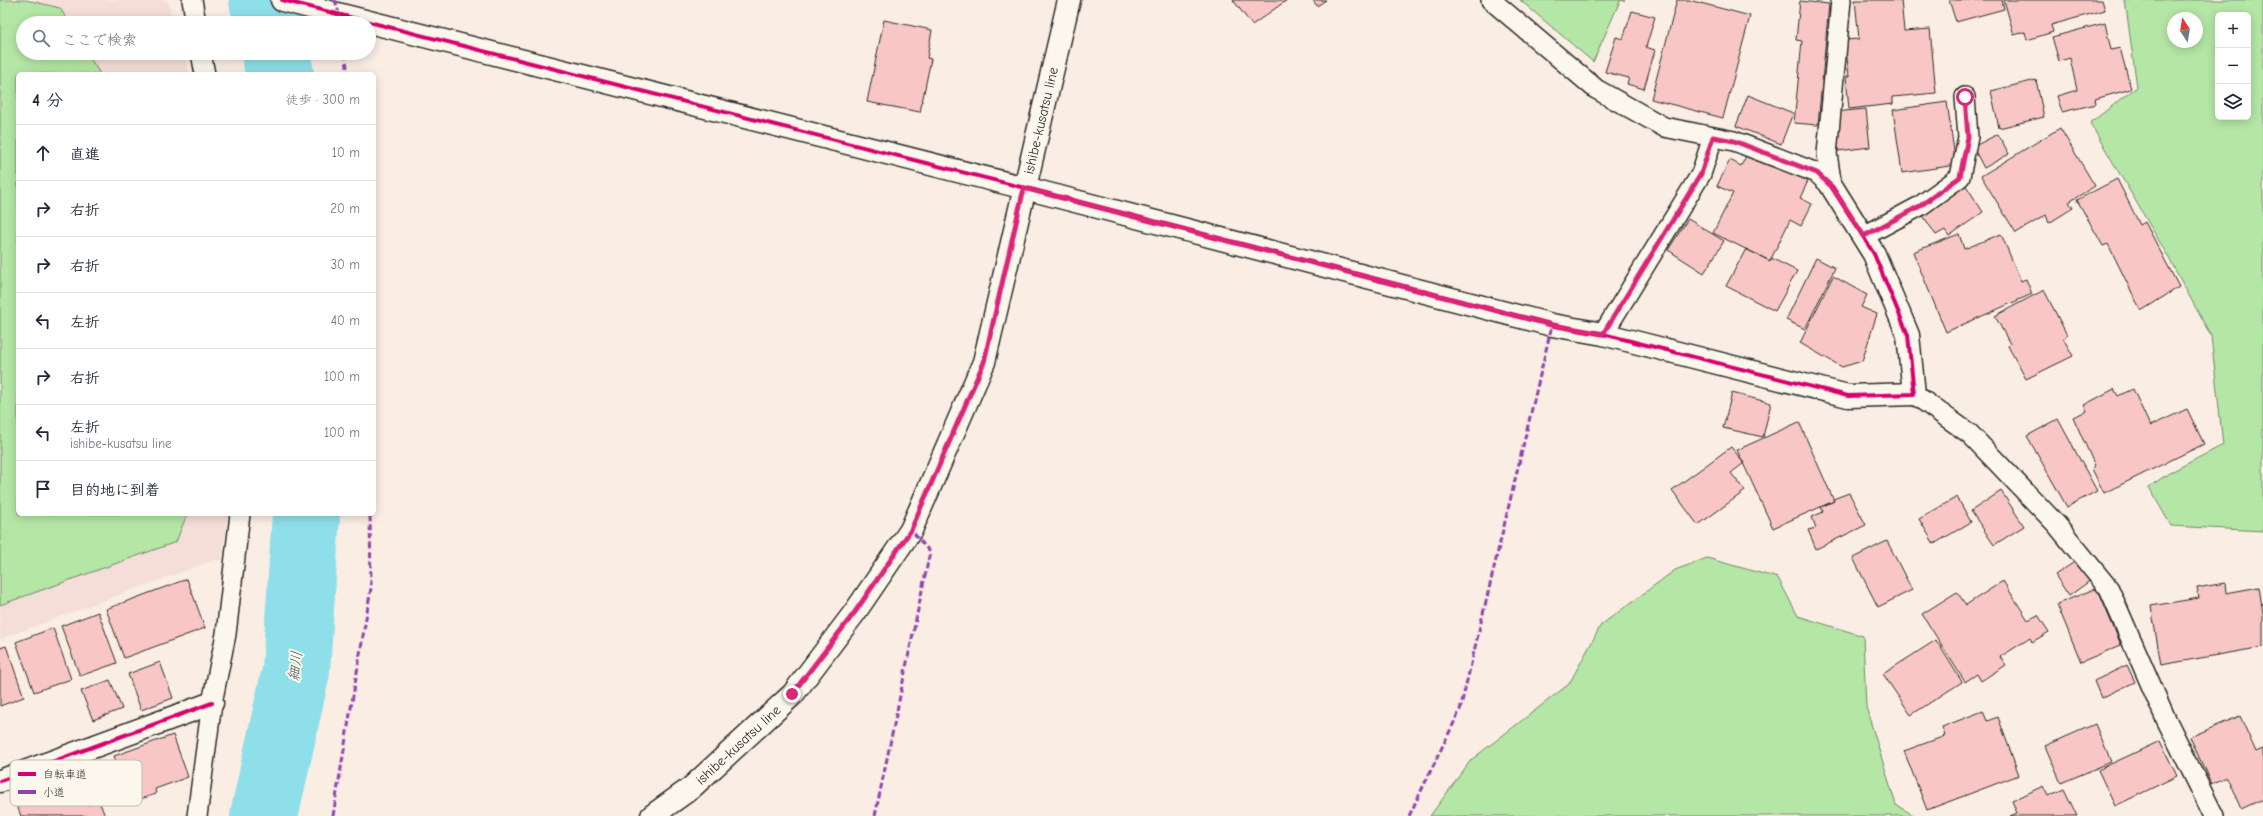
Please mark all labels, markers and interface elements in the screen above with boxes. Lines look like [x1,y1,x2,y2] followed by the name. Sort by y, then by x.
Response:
[2167,12,2203,48] north arrow
[2215,12,2251,120] map controls
[2215,12,2251,48] button: +
[16,16,376,60] search box
[30,27,52,49] icon: search
[62,31,137,49] text: ここで検索
[2215,48,2251,84] button: −
[1020,65,1061,176] street label: ishibe-kusatsu line
[2215,84,2251,120] button: layers
[1956,88,1974,106] route start
[32,91,63,110] text: 4 分
[286,92,360,107] text: 徒歩 · 300 m
[32,142,54,164] icon: ahead
[70,145,100,163] text: 直進
[332,145,360,160] text: 10 m
[32,198,54,220] icon: right
[70,201,100,219] text: 右折
[330,201,360,216] text: 20 m
[32,254,54,276] icon: right
[70,257,100,275] text: 右折
[330,257,360,272] text: 30 m
[32,310,54,332] icon: left
[70,313,100,331] text: 左折
[331,313,360,328] text: 40 m
[32,366,54,388] icon: right
[70,369,100,387] text: 右折
[324,369,360,384] text: 100 m
[70,418,100,436] text: 左折
[32,422,54,444] icon: left
[324,425,360,440] text: 100 m
[70,436,172,451] text: ishibe-kusatsu line
[32,478,54,500] icon: arrive
[70,481,160,499] text: 目的地に到着
[284,650,306,682] water label: 細川
[783,685,801,703] route end
[692,701,784,788] street label: ishibe-kusatsu line
[10,760,142,806] legend
[43,768,87,781] text: 自転車道
[43,786,65,799] text: 小道

